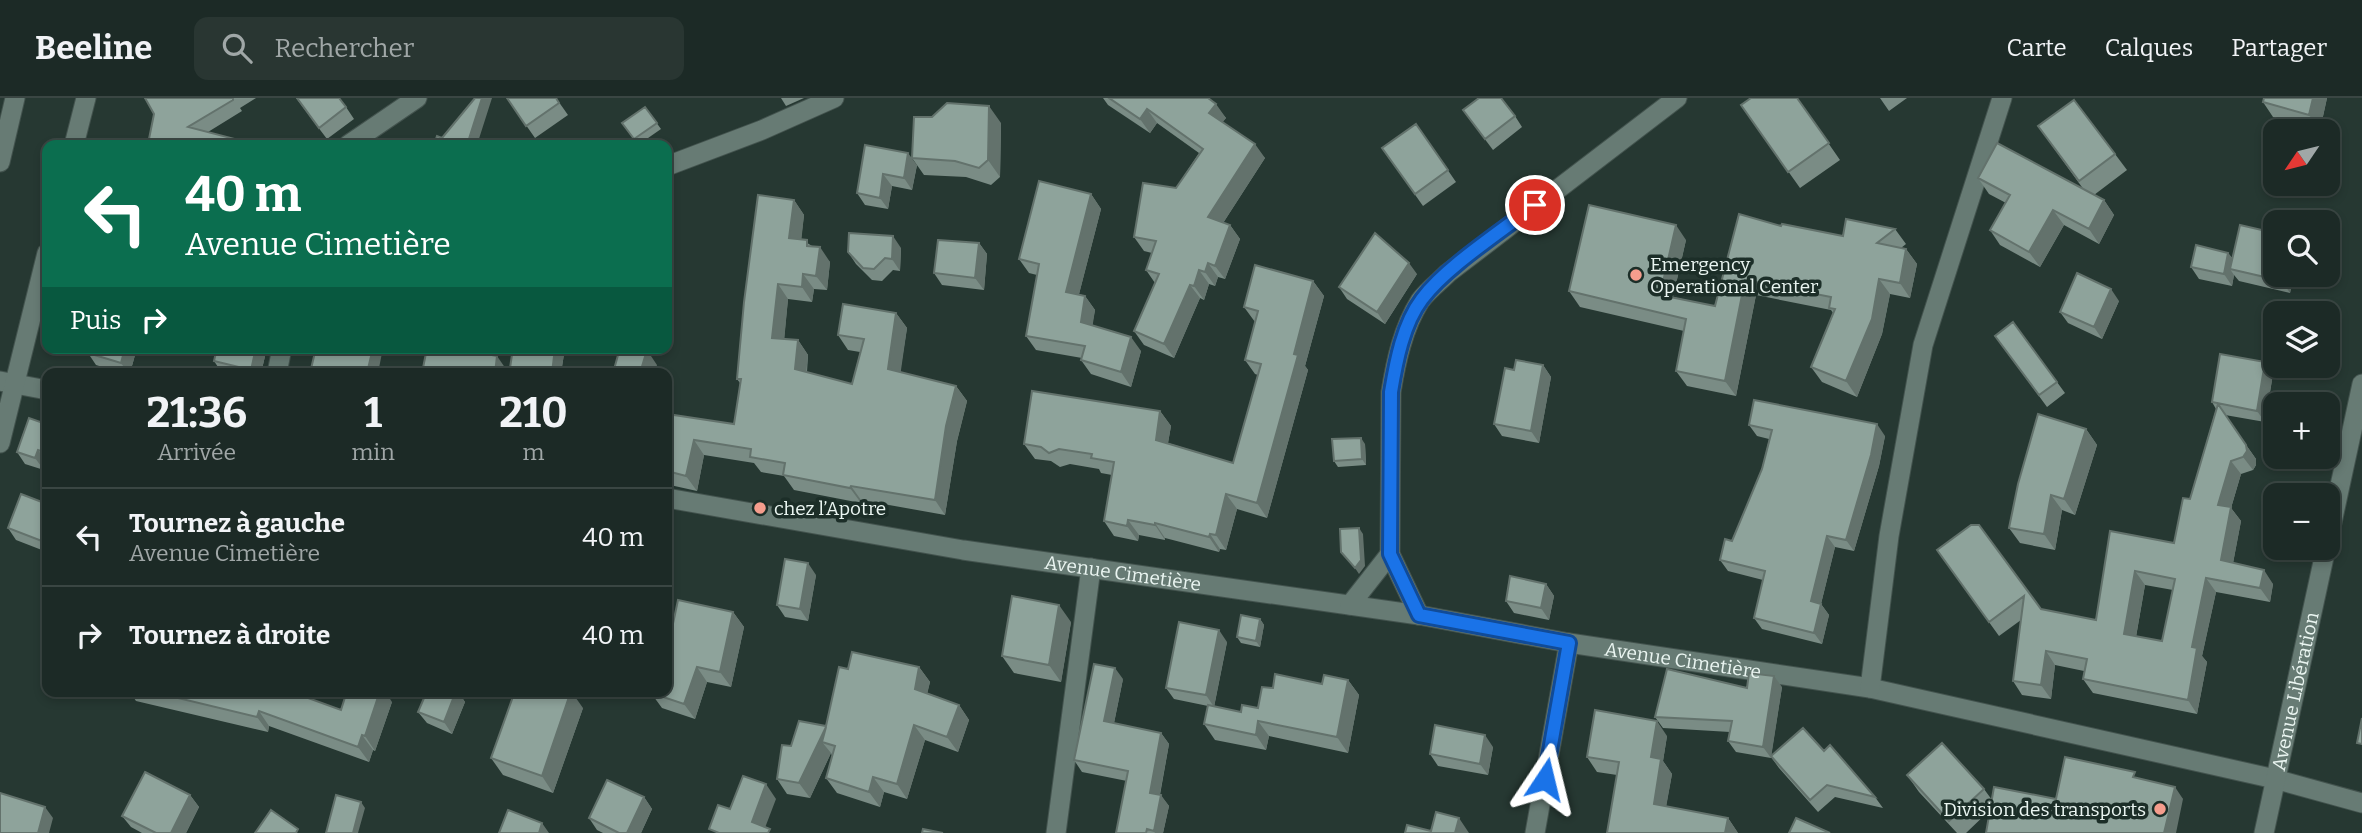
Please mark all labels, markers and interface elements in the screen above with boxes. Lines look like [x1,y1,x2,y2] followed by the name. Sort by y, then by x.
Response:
[194,17,684,80] search box
[35,28,152,68] text: Beeline
[218,29,256,67] icon: search
[274,33,414,64] text: Rechercher
[2007,34,2067,62] text: Carte
[2105,34,2193,62] text: Calques
[2231,34,2327,62] text: Partager
[2263,119,2340,196] north arrow
[2263,119,2340,560] map controls
[185,165,302,224] text: 40 m
[70,168,161,259] icon: left
[1505,175,1565,235] pin
[1516,186,1554,224] icon: arrive
[2263,210,2340,287] button: search
[185,225,451,263] text: Avenue Cimetière
[1650,253,1819,298] place label: Emergency Operational Center
[1628,267,1644,283] marker: Emergency Operational Center
[135,301,173,339] icon: right
[2263,301,2340,378] button: layers
[70,305,121,336] text: Puis
[146,388,247,438] text: 21:36
[364,388,382,438] text: 1
[499,388,568,438] text: 210
[2263,392,2340,469] button: +
[157,438,236,466] text: Arrivée
[351,438,395,466] text: min
[522,438,544,466] text: m
[2263,483,2340,560] button: −
[774,497,886,520] place label: chez l’Apotre
[752,500,768,516] marker: chez l’Apotre
[129,508,345,539] text: Tournez à gauche
[70,518,108,556] icon: left
[582,522,644,553] text: 40 m
[129,539,320,567] text: Avenue Cimetière
[1043,551,1203,596] street label: Avenue Cimetière
[2267,610,2324,773] street label: Avenue Libération
[70,616,108,654] icon: right
[129,620,330,651] text: Tournez à droite
[582,620,644,651] text: 40 m
[1603,637,1763,684] street label: Avenue Cimetière
[1508,742,1582,816] position arrow
[1943,798,2146,821] place label: Division des transports
[2152,801,2168,817] marker: Division des transports

